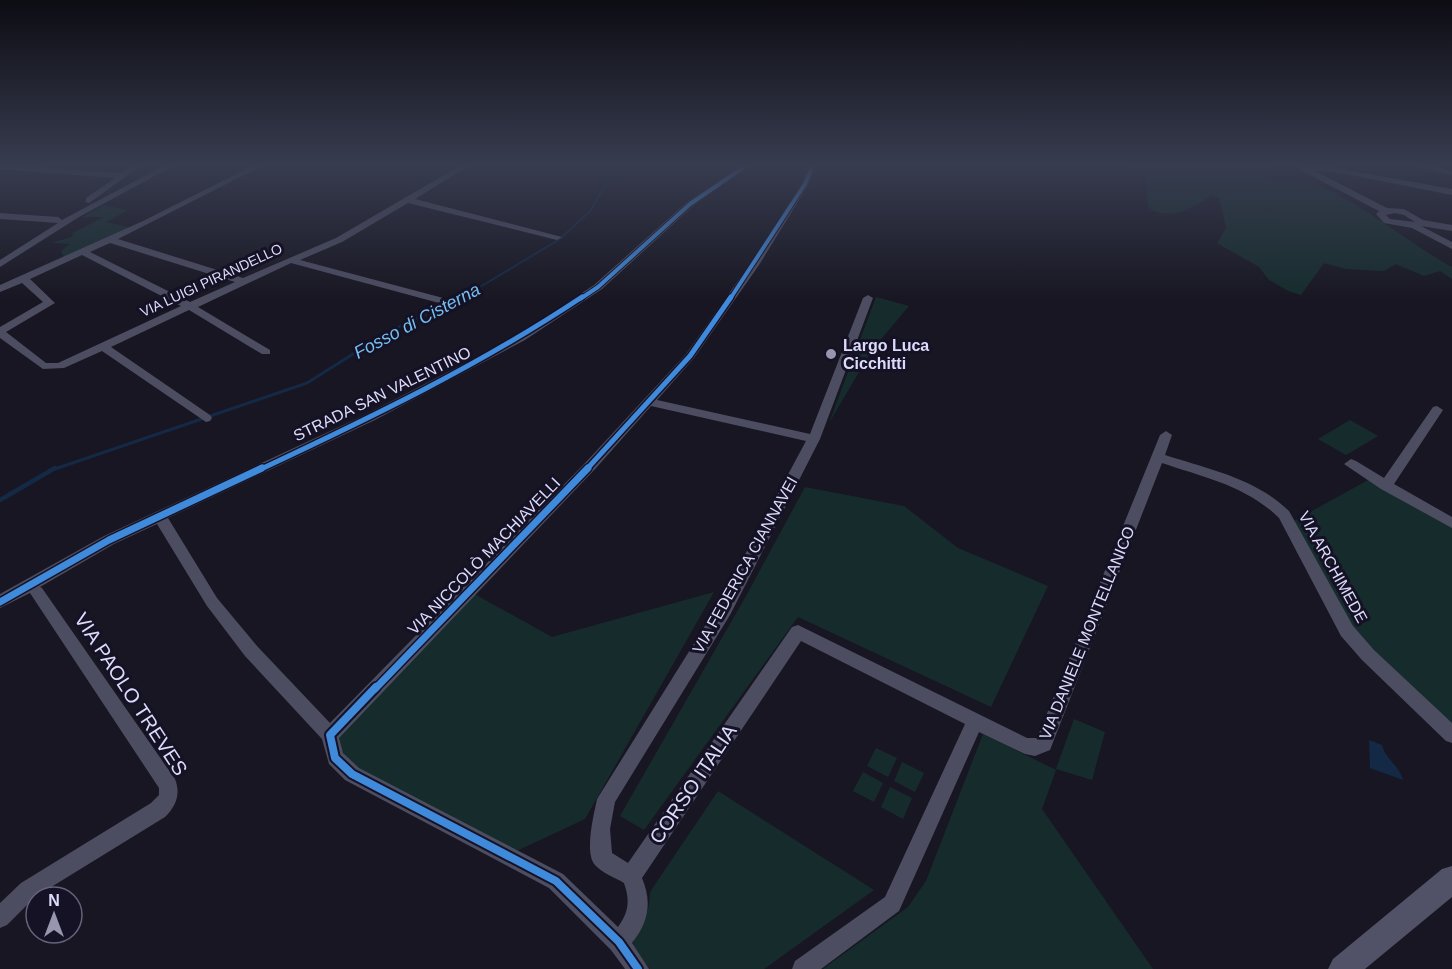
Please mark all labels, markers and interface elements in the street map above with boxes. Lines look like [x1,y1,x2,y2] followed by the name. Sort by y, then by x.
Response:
[137,240,285,320] street label: VIA LUIGI PIRANDELLO
[350,279,484,363] water label: Fosso di Cisterna
[843,337,929,372] place label: Largo Luca Cicchitti
[291,344,473,444] street label: STRADA SAN VALENTINO
[824,347,838,361] marker: Largo Luca Cicchitti
[404,473,564,638] street label: VIA NICCOLÒ MACHIAVELLI
[689,474,801,656] street label: VIA FEDERICA CIANNAVEI
[1295,508,1371,626] street label: VIA ARCHIMEDE
[1036,524,1138,742] street label: VIA DANIELE MONTELLANICO
[70,609,192,779] street label: VIA PAOLO TREVES
[645,720,741,848] street label: CORSO ITALIA
[24,885,84,945] north arrow
[48,892,60,909] text: N

